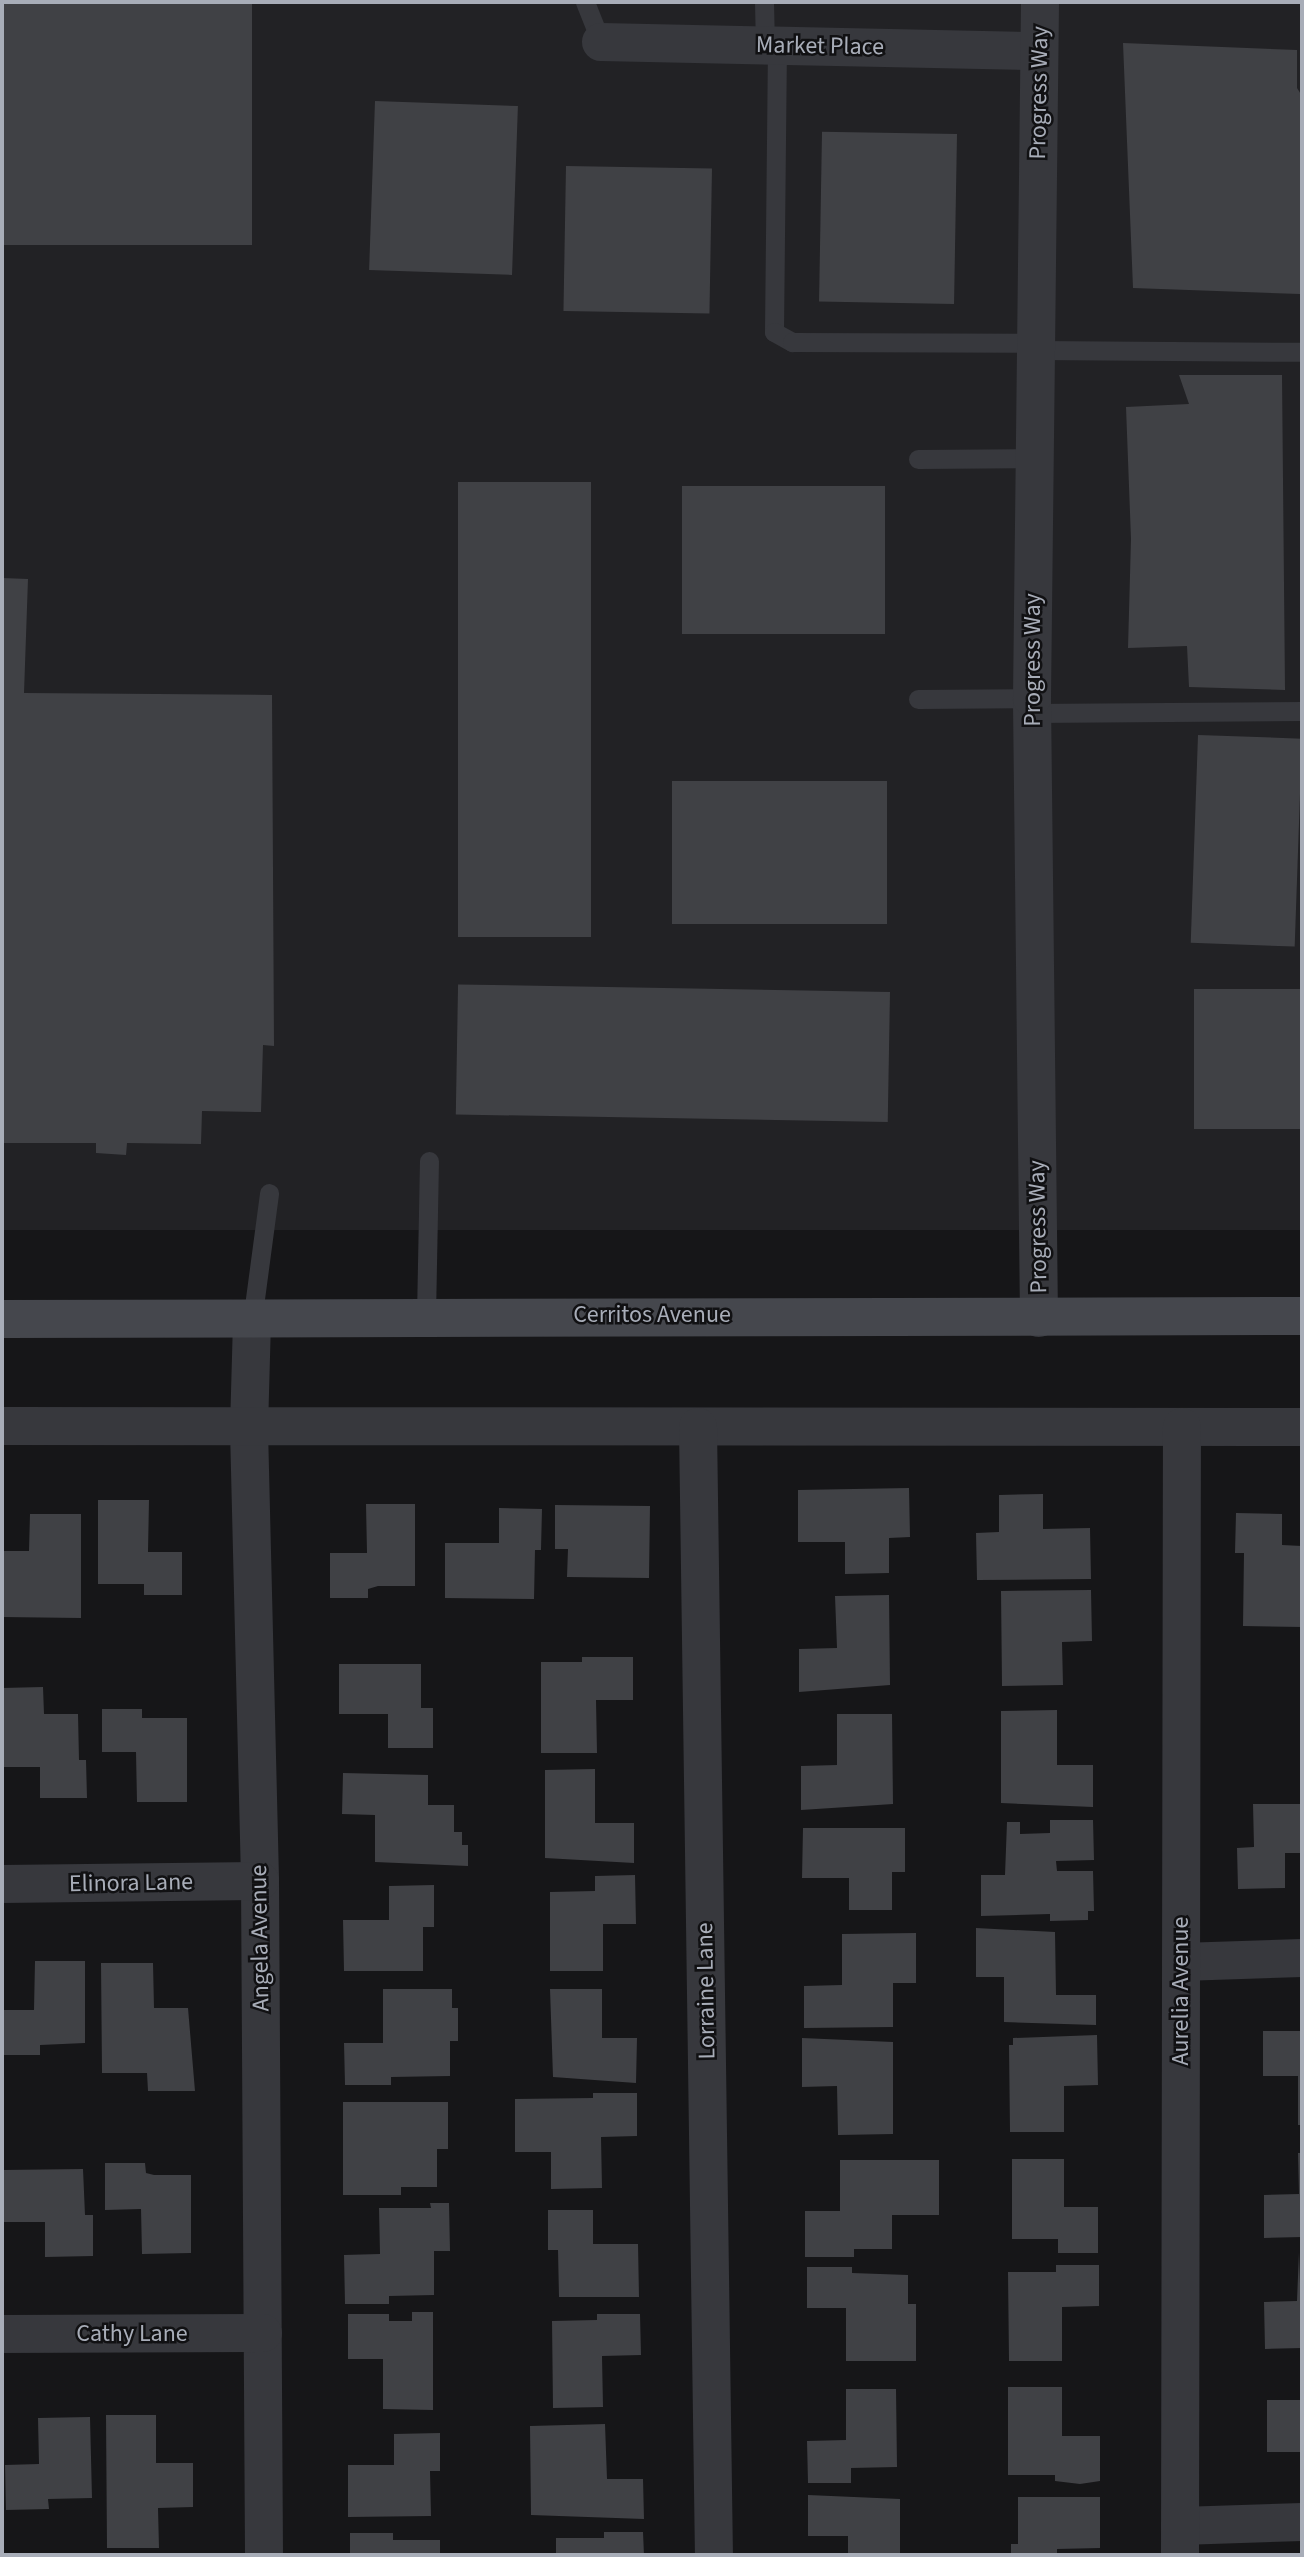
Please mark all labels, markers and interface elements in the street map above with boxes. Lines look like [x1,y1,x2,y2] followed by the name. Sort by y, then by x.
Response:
[1023,26,1055,160] street label: Progress Way
[756,30,884,62] street label: Market Place
[1019,593,1047,727] street label: Progress Way
[1022,1160,1054,1294] street label: Progress Way
[573,1301,731,1329] street label: Cerritos Avenue
[244,1864,276,2012] street label: Angela Avenue
[69,1868,193,1898] street label: Elinora Lane
[1167,1917,1195,2065] street label: Aurelia Avenue
[690,1922,722,2060] street label: Lorraine Lane
[76,2320,188,2348] street label: Cathy Lane

